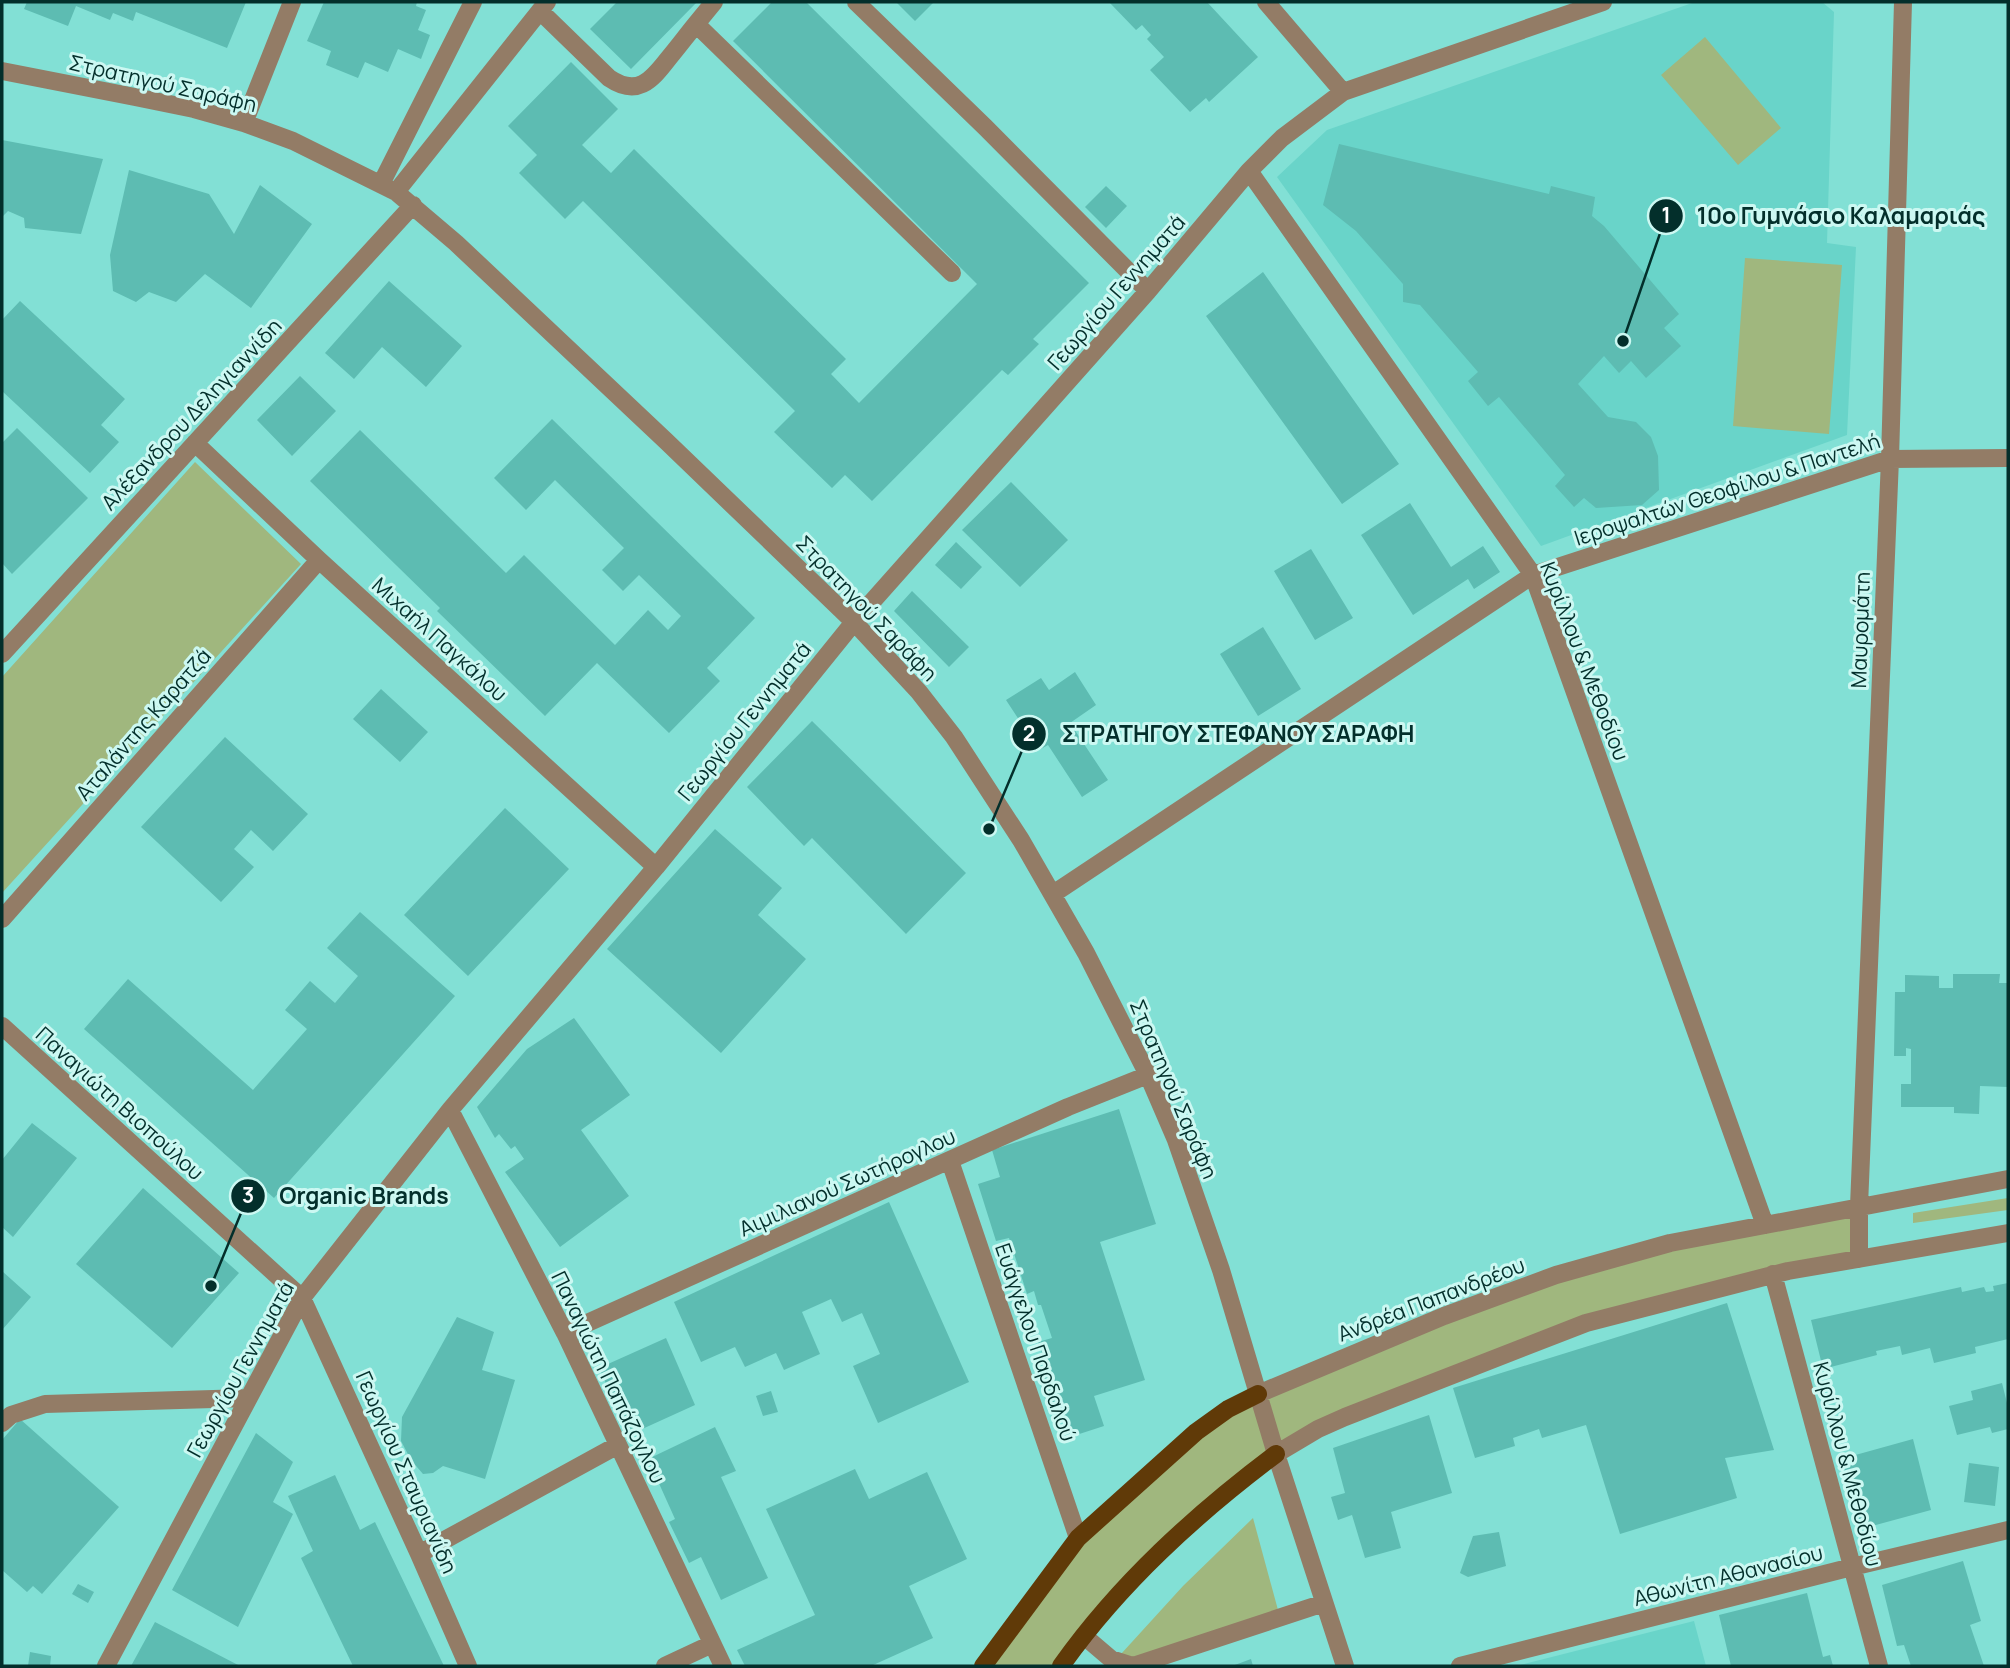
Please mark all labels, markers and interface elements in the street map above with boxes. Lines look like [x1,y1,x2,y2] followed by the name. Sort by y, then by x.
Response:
[66,48,260,118] street label: Στρατηγού Σαράφη
[1648,194,1999,238] callout: 10ο Γυμνάσιο Καλαμαριάς
[1697,199,1985,231] text: 10ο Γυμνάσιο Καλαμαριάς
[1661,201,1671,229] text: 1
[1041,208,1191,376] street label: Γεωργίου Γεννηματά
[95,312,287,516] street label: Αλέξανδρου Δεληγιαννίδη
[1571,426,1883,552] street label: Ιεροψαλτών Θεοφίλου & Παντελή
[790,529,944,687] street label: Στρατηγού Σαράφη
[1534,558,1636,764] street label: Κυρίλλου & Μεθοδίου
[367,571,513,707] street label: Μιχαήλ Παγκάλου
[1844,571,1876,689] street label: Μαυρομάτη
[671,636,817,806] street label: Γεωργίου Γεννηματά
[69,642,217,806] street label: Αταλάντης Καρατζά
[1011,712,1429,756] callout: ΣΤΡΑΤΗΓΟΥ ΣΤΕΦΑΝΟΥ ΣΑΡΑΦΗ
[1062,717,1414,749] text: ΣΤΡΑΤΗΓΟΥ ΣΤΕΦΑΝΟΥ ΣΑΡΑΦΗ
[1023,719,1035,747] text: 2
[1124,995,1224,1183] street label: Στρατηγού Σαράφη
[30,1020,210,1186] street label: Παναγιώτη Βιοπούλου
[734,1122,960,1242] street label: Αιμιλιανού Σωτήρογλου
[230,1174,463,1218] callout: Organic Brands
[279,1179,449,1211] text: Organic Brands
[242,1181,254,1209] text: 3
[989,1239,1083,1445] street label: Ευάγγελου Παρδαλού
[1333,1250,1529,1348] street label: Ανδρέα Παπανδρέου
[545,1266,673,1488] street label: Παναγιώτη Παπάζογλου
[180,1276,300,1462] street label: Γεωργίου Γεννηματά
[1807,1359,1889,1569] street label: Κυρίλλου & Μεθοδίου
[350,1366,464,1578] street label: Γεωργίου Σταυριανίδη
[1631,1538,1825,1612] street label: Αθωνίτη Αθανασίου

